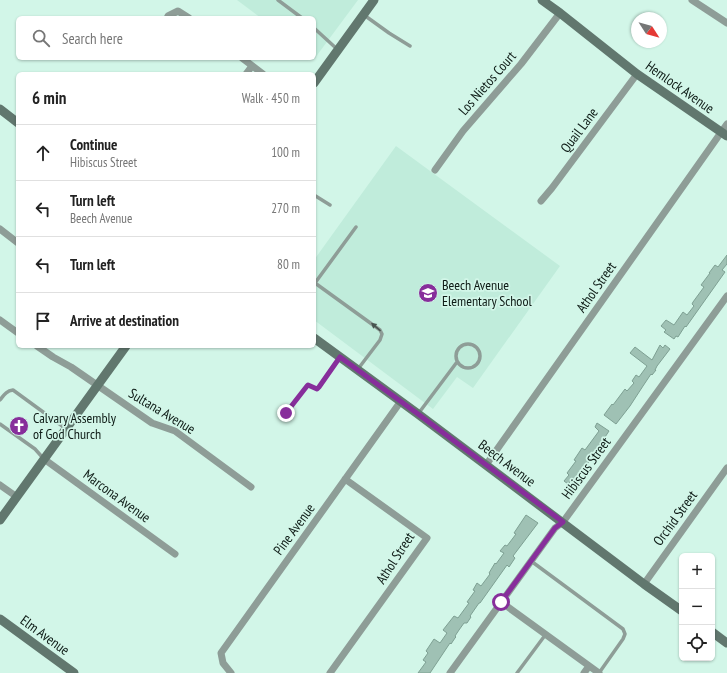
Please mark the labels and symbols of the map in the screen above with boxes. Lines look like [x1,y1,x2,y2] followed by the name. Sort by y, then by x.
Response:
[631,12,667,48] north arrow
[454,47,520,119] street label: Los Nietos Court
[642,57,718,117] street label: Hemlock Avenue
[556,104,602,156] street label: Quail Lane
[572,258,620,316] street label: Athol Street
[442,276,532,310] place label: Beech Avenue Elementary School
[417,282,439,304] school or university icon: Beech Avenue Elementary School
[370,323,381,332] one-way arrow
[125,384,199,438] street label: Sultana Avenue
[277,404,295,422] route end
[33,409,117,443] place label: Calvary Assembly of God Church
[8,415,30,437] church icon: Calvary Assembly of God Church
[558,433,615,502] street label: Hibiscus Street
[475,436,539,491] street label: Beech Avenue
[80,466,154,527] street label: Marcona Avenue
[649,487,701,549] street label: Orchid Street
[269,500,319,558] street label: Pine Avenue
[372,529,418,587] street label: Athol Street
[492,593,510,611] route start
[17,611,73,659] street label: Elm Avenue

